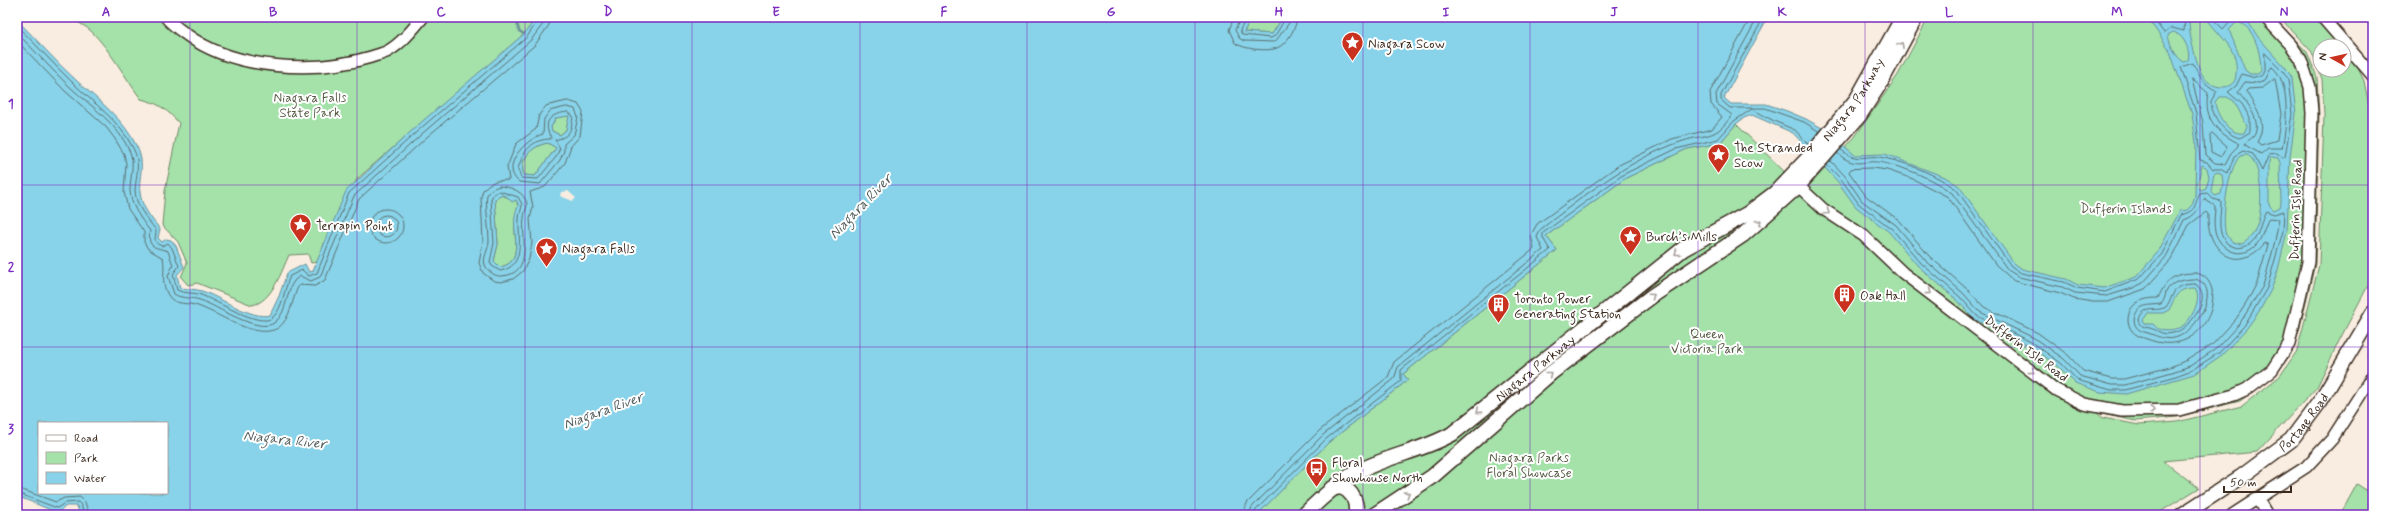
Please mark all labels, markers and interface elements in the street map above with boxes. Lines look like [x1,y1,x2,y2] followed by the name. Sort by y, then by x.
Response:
[102,4,110,21] text: A
[269,4,278,21] text: B
[436,4,446,21] text: C
[604,4,613,21] text: D
[772,4,780,21] text: E
[941,4,948,21] text: F
[1107,4,1116,21] text: G
[1275,4,1284,21] text: H
[1443,4,1450,21] text: I
[1610,4,1618,21] text: J
[1777,4,1787,21] text: K
[1945,4,1954,21] text: L
[2111,4,2123,21] text: M
[2280,4,2289,21] text: N
[1340,30,1366,63] place icon: Niagara Scow
[1368,36,1445,55] place label: Niagara Scow
[2312,38,2352,78] north arrow
[1897,42,1904,49] one-way arrow
[2316,52,2331,61] text: N
[1819,55,1888,145] street label: Niagara Parkway
[274,90,347,122] park label: Niagara Falls State Park
[8,96,14,113] text: 1
[1734,140,1813,172] place label: The Stranded Scow
[1706,141,1732,174] place icon: The Stranded Scow
[2286,159,2307,261] street label: Dufferin Isle Road
[825,169,899,244] water label: Niagara River
[2080,201,2172,218] park label: Dufferin Islands
[1823,207,1830,214] one-way arrow
[287,212,313,245] place icon: Terrapin Point
[316,218,393,235] place label: Terrapin Point
[1754,219,1762,226] one-way arrow
[1618,223,1644,256] place icon: Burch’s Mills
[1646,229,1717,246] place label: Burch’s Mills
[533,235,559,268] place icon: Niagara Falls
[562,241,635,260] place label: Niagara Falls
[1674,249,1681,256] one-way arrow
[8,259,15,276] text: 2
[1831,282,1857,315] building icon: Oak Hall
[1860,288,1906,305] place label: Oak Hall
[1924,288,1931,295] one-way arrow
[1514,291,1621,325] place label: Toronto Power Generating Station
[1486,292,1512,325] building icon: Toronto Power Generating Station
[1648,294,1655,301] one-way arrow
[1981,312,2071,386] street label: Dufferin Isle Road
[1671,326,1743,358] park label: Queen Victoria Park
[1492,331,1579,406] street label: Niagara Parkway
[2028,366,2035,374] one-way arrow
[1544,372,1552,379] one-way arrow
[561,387,648,436] water label: Niagara River
[2276,390,2333,456] street label: Portage Road
[2149,406,2155,415] one-way arrow
[1477,407,1484,414] one-way arrow
[8,421,14,438] text: 3
[38,422,168,494] legend
[242,427,330,456] water label: Niagara River
[74,431,98,447] text: Road
[1486,450,1572,482] park label: Niagara Parks Floral Showcase
[74,451,98,467] text: Park
[1332,455,1423,487] place label: Floral Showhouse North
[1304,456,1330,489] bus stop icon: Floral Showhouse North
[2224,468,2291,494] scale bar
[74,471,106,487] text: Water
[2230,475,2257,491] text: 50 m
[1403,492,1410,499] one-way arrow

